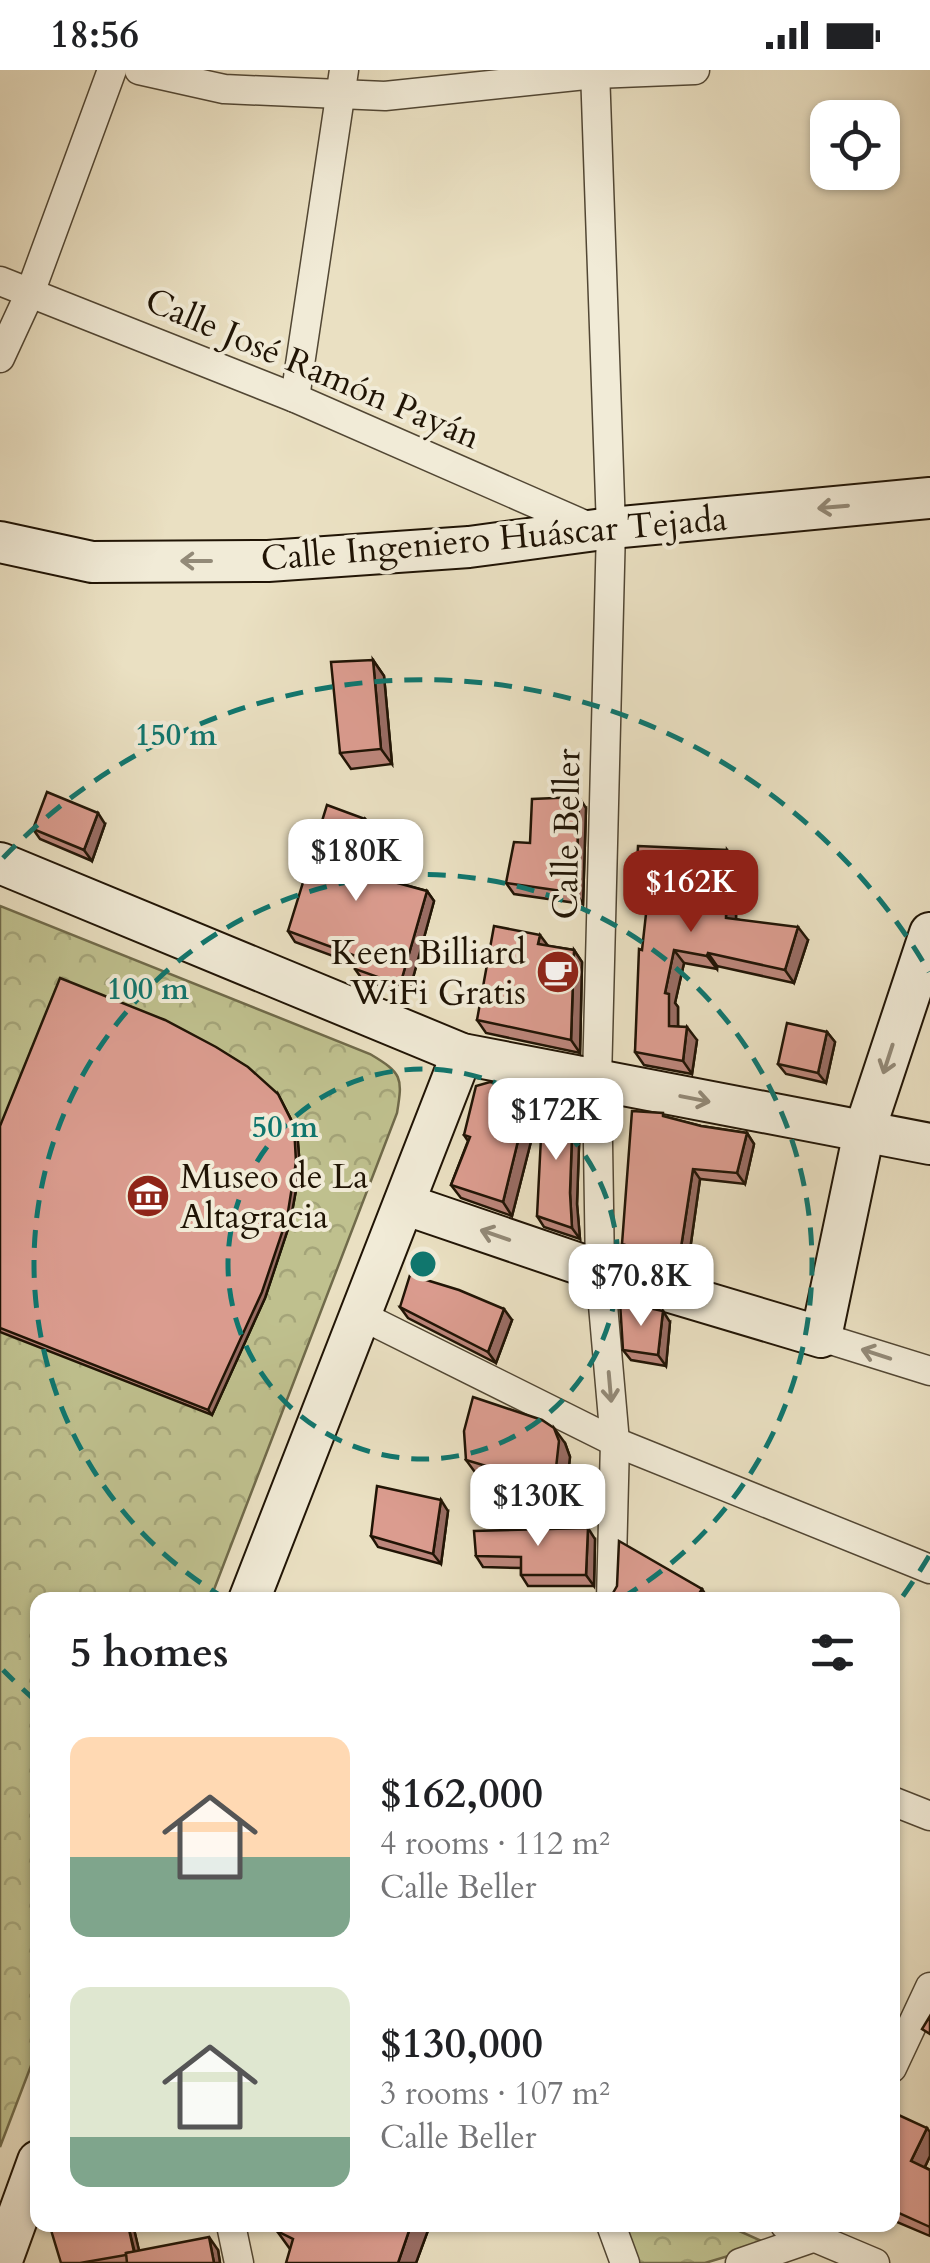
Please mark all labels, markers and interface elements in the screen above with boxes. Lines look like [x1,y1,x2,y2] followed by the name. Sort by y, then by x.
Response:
[50,9,139,61] text: 18:56
[810,100,900,190] map controls
[810,100,900,190] button: locate
[138,277,487,461] street label: Calle José Ramón Payán
[259,495,729,583] street label: Calle Ingeniero Huáscar Tejada
[817,498,849,517] one-way arrow
[180,552,212,570] one-way arrow
[135,715,217,756] text: 150 m
[542,748,592,920] street label: Calle Beller
[286,819,426,904] pin: $180K
[310,829,402,873] text: $180K
[621,850,761,935] pin: $162K
[645,860,737,904] text: $162K
[331,929,526,1017] place label: Keen Billiard WiFi Gratis
[535,949,581,995] cafe icon: Keen Billiard WiFi Gratis
[107,969,189,1010] text: 100 m
[878,1042,896,1074] one-way arrow
[486,1078,626,1163] pin: $172K
[510,1088,602,1132] text: $172K
[679,1090,711,1109] one-way arrow
[252,1107,319,1148] text: 50 m
[180,1153,368,1241] place label: Museo de La Altagracia
[125,1173,171,1219] museum icon: Museo de La Altagracia
[479,1224,511,1242] one-way arrow
[560,1244,722,1329] pin: $70.8K
[405,1246,441,1282] centre of rings
[591,1254,691,1298] text: $70.8K
[860,1344,892,1362] one-way arrow
[601,1370,620,1402] one-way arrow
[468,1464,608,1549] pin: $130K
[492,1474,584,1518] text: $130K
[70,1624,228,1681] text: 5 homes
[805,1625,860,1680] icon: filters
[380,1765,543,1822] text: $162,000
[150,1777,270,1897] icon: home
[380,1822,610,1866] text: 4 rooms · 112 m²
[380,1866,536,1910] text: Calle Beller
[380,2015,543,2072] text: $130,000
[150,2027,270,2147] icon: home
[380,2072,610,2116] text: 3 rooms · 107 m²
[380,2116,536,2160] text: Calle Beller

